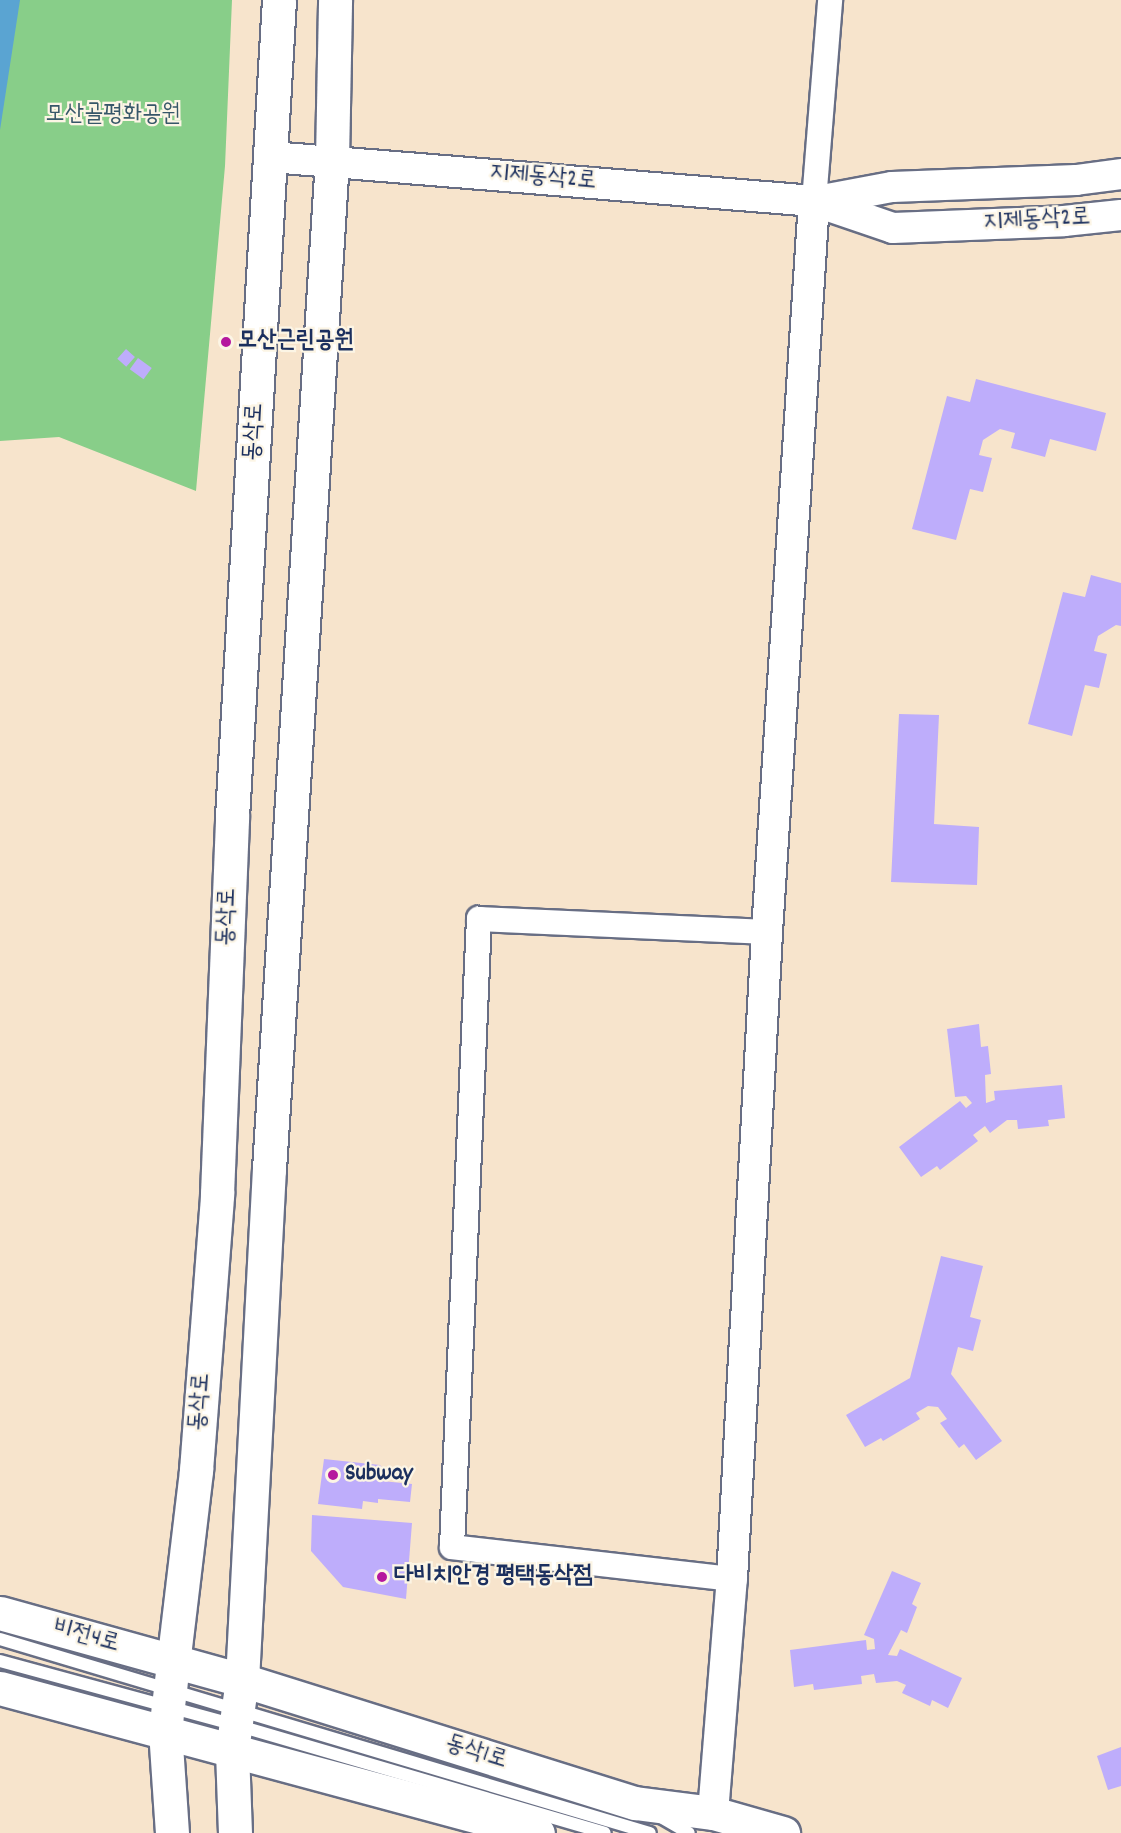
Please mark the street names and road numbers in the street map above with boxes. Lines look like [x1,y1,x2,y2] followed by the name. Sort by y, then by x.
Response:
[488,159,598,197] street label: 지제동삭2로
[983,204,1091,238] street label: 지제동삭2로
[239,402,271,462] street label: 동삭로
[213,888,243,946] street label: 동삭로
[185,1372,217,1432] street label: 동삭로
[49,1614,123,1660] street label: 비전4로
[442,1730,510,1776] street label: 동삭1로

